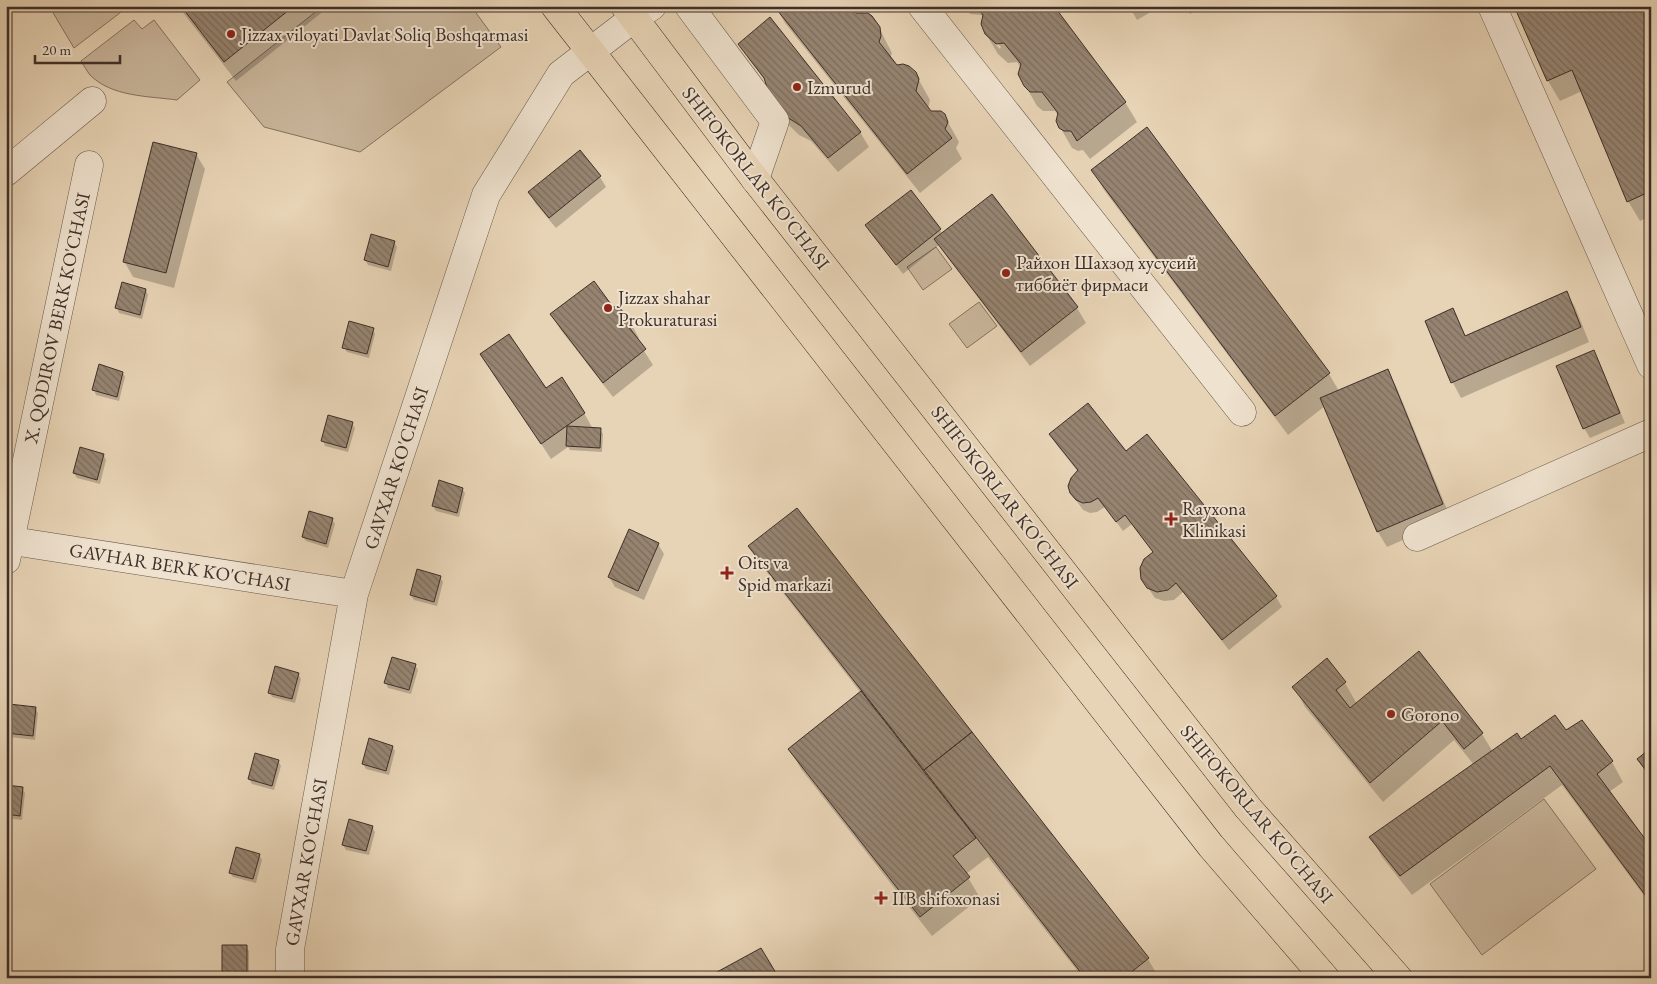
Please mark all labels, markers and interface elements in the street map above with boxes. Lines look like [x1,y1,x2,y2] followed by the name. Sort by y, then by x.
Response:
[239,22,529,47] place label: Jizzax viloyati Davlat Soliq Boshqarmasi
[225,28,237,40] marker: Jizzax viloyati Davlat Soliq Boshqarmasi
[35,32,120,64] scale bar
[42,40,71,59] text: 20 m
[807,75,872,100] place label: Izmurud
[677,81,836,275] street label: SHIFOKORLAR KO'CHASI
[791,81,803,93] marker: Izmurud
[18,190,96,447] street label: X. QODIROV BERK KO'CHASI
[1016,250,1196,297] place label: Райхон Шахзод хусусий тиббиёт фирмаси
[1000,267,1012,279] marker: Райхон Шахзод хусусий тиббиёт фирмаси
[616,285,718,332] place label: Jizzax shahar Prokuraturasi
[602,302,614,314] marker: Jizzax shahar Prokuraturasi
[358,383,434,553] street label: GAVXAR KO'CHASI
[926,400,1085,594] street label: SHIFOKORLAR KO'CHASI
[1182,496,1246,543] place label: Rayxona Klinikasi
[1164,512,1178,526] marker: Rayxona Klinikasi
[68,537,293,597] street label: GAVHAR BERK KO'CHASI
[738,550,832,597] place label: Oits va Spid markazi
[720,566,734,580] marker: Oits va Spid markazi
[1401,702,1459,727] place label: Gorono
[1385,708,1397,720] marker: Gorono
[1175,719,1340,909] street label: SHIFOKORLAR KO'CHASI
[279,776,333,948] street label: GAVXAR KO'CHASI
[892,886,1001,911] place label: IIB shifoxonasi
[874,891,888,905] marker: IIB shifoxonasi

